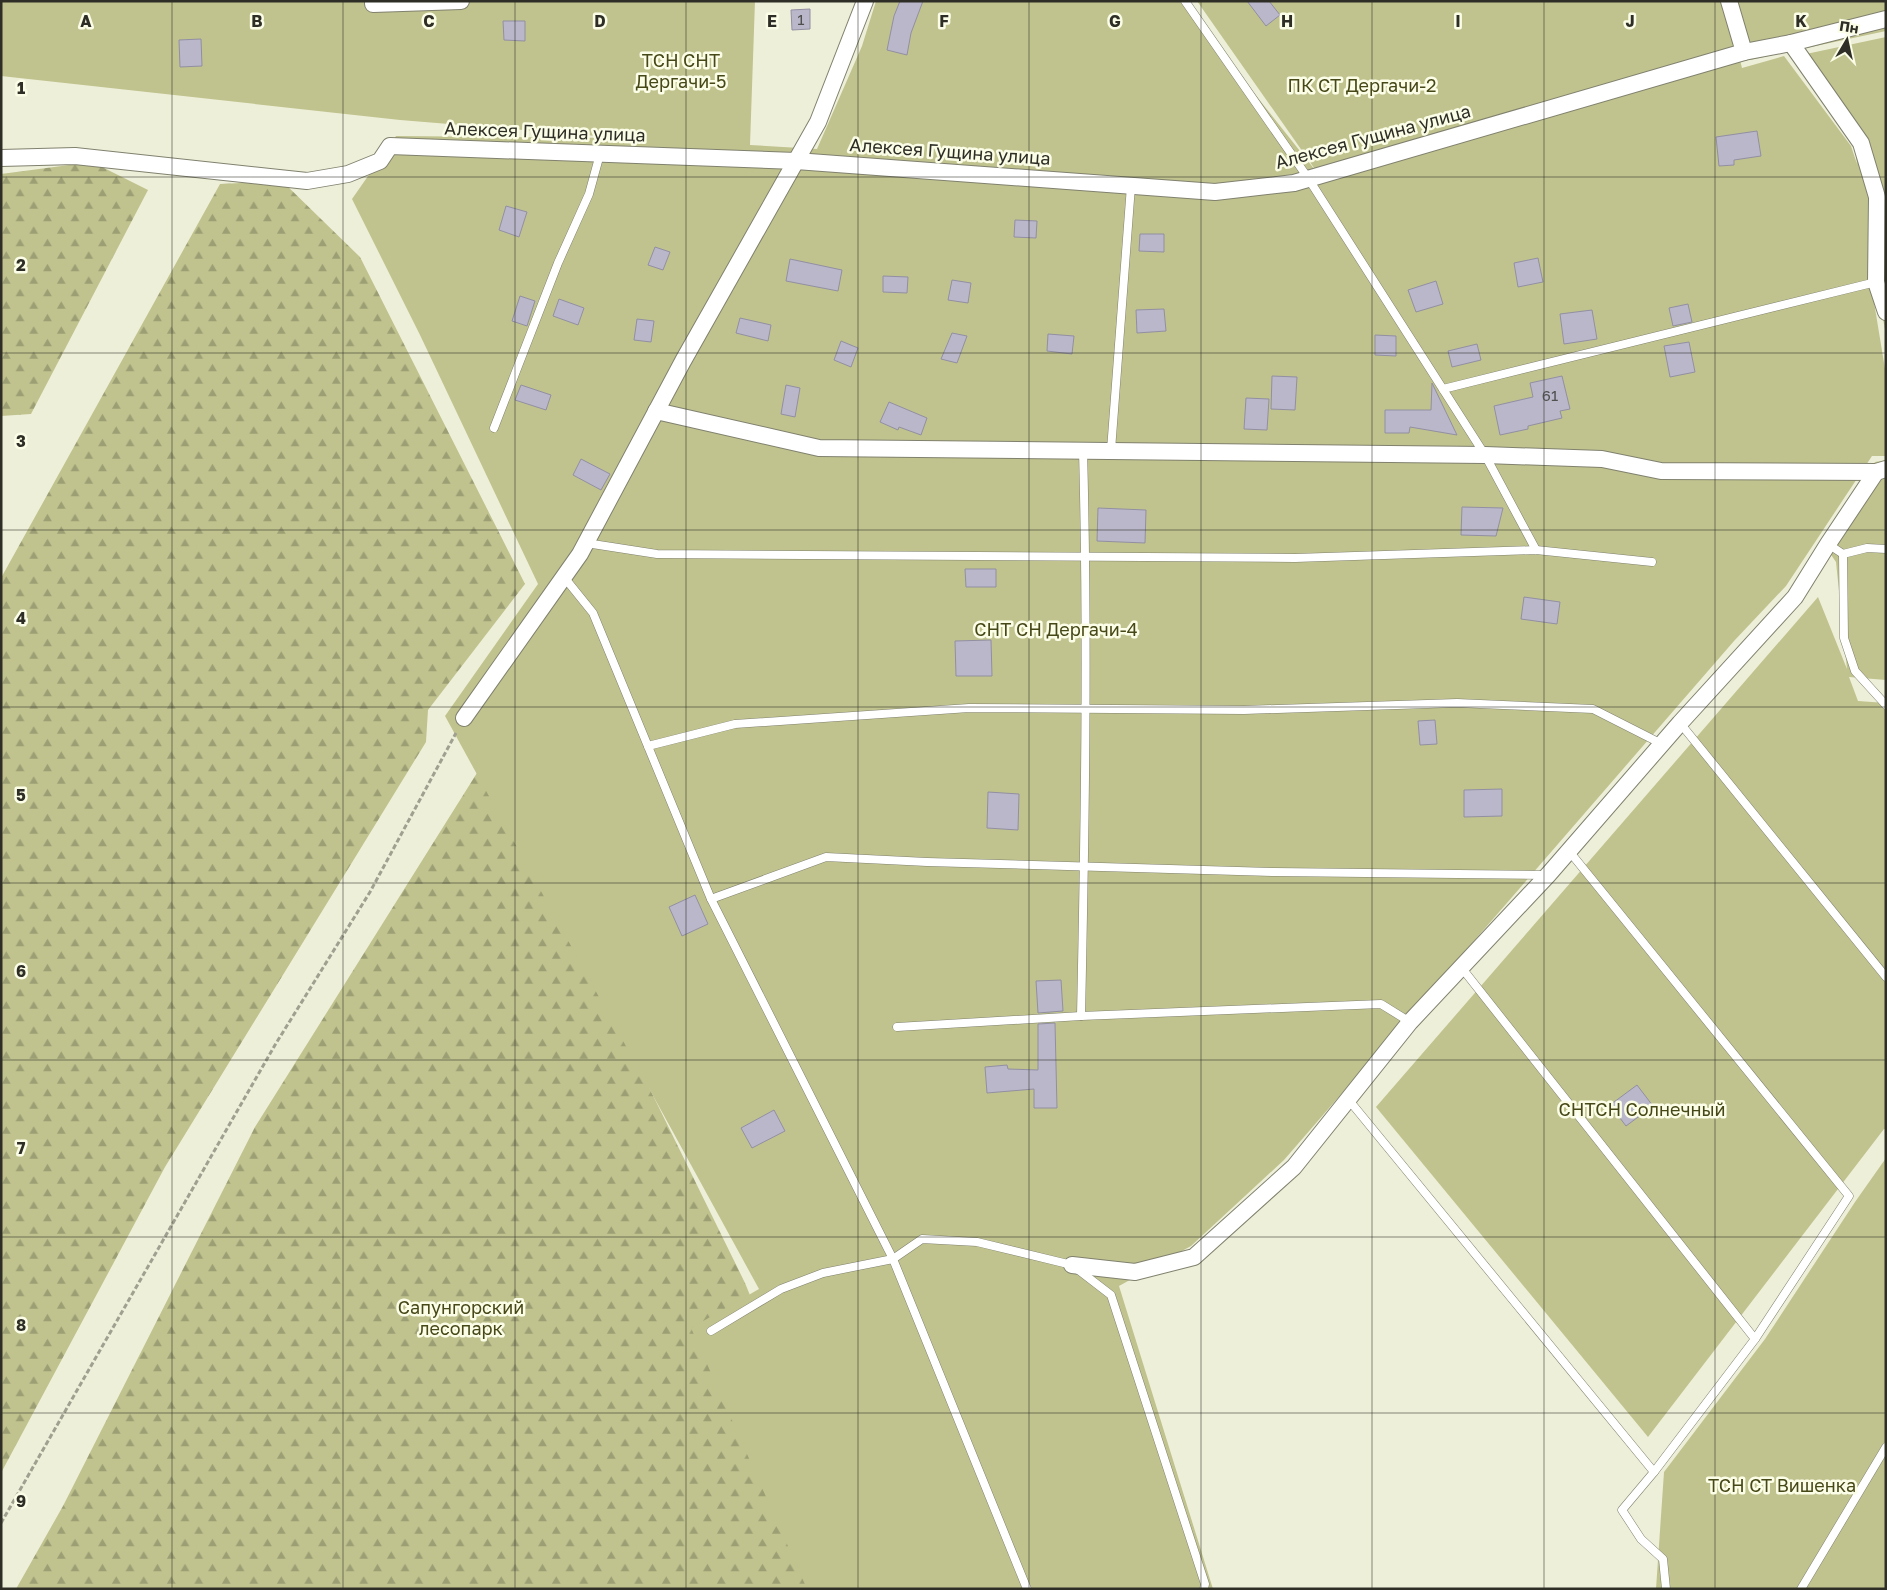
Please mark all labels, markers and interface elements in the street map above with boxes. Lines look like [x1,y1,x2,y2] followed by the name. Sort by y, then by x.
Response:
[797,10,805,28] house number: 1
[80,11,92,31] text: A
[251,11,263,31] text: B
[423,11,435,31] text: C
[594,11,606,31] text: D
[767,11,777,31] text: E
[939,11,949,31] text: F
[1109,11,1121,31] text: G
[1281,11,1293,31] text: H
[1455,11,1461,31] text: I
[1625,11,1635,31] text: J
[1795,11,1807,31] text: K
[1822,15,1872,65] north arrow
[1838,17,1860,37] text: Пн
[636,49,726,92] park label: ТСН СНТ Дергачи-5
[1288,74,1436,96] park label: ПК СТ Дергачи-2
[17,78,25,98] text: 1
[1273,99,1473,173] street label: Алексея Гущина улица
[444,116,646,146] street label: Алексея Гущина улица
[849,133,1051,169] street label: Алексея Гущина улица
[16,255,26,275] text: 2
[1542,386,1558,404] house number: 61
[16,431,26,451] text: 3
[16,608,26,628] text: 4
[974,618,1138,640] park label: СНТ СН Дергачи-4
[16,785,26,805] text: 5
[16,961,26,981] text: 6
[1558,1098,1726,1120] park label: СНТСН Солнечный
[17,1138,26,1158] text: 7
[398,1296,524,1339] park label: Сапунгорский лесопарк
[16,1315,26,1335] text: 8
[1708,1474,1856,1496] park label: ТСН СТ Вишенка
[16,1491,26,1511] text: 9

